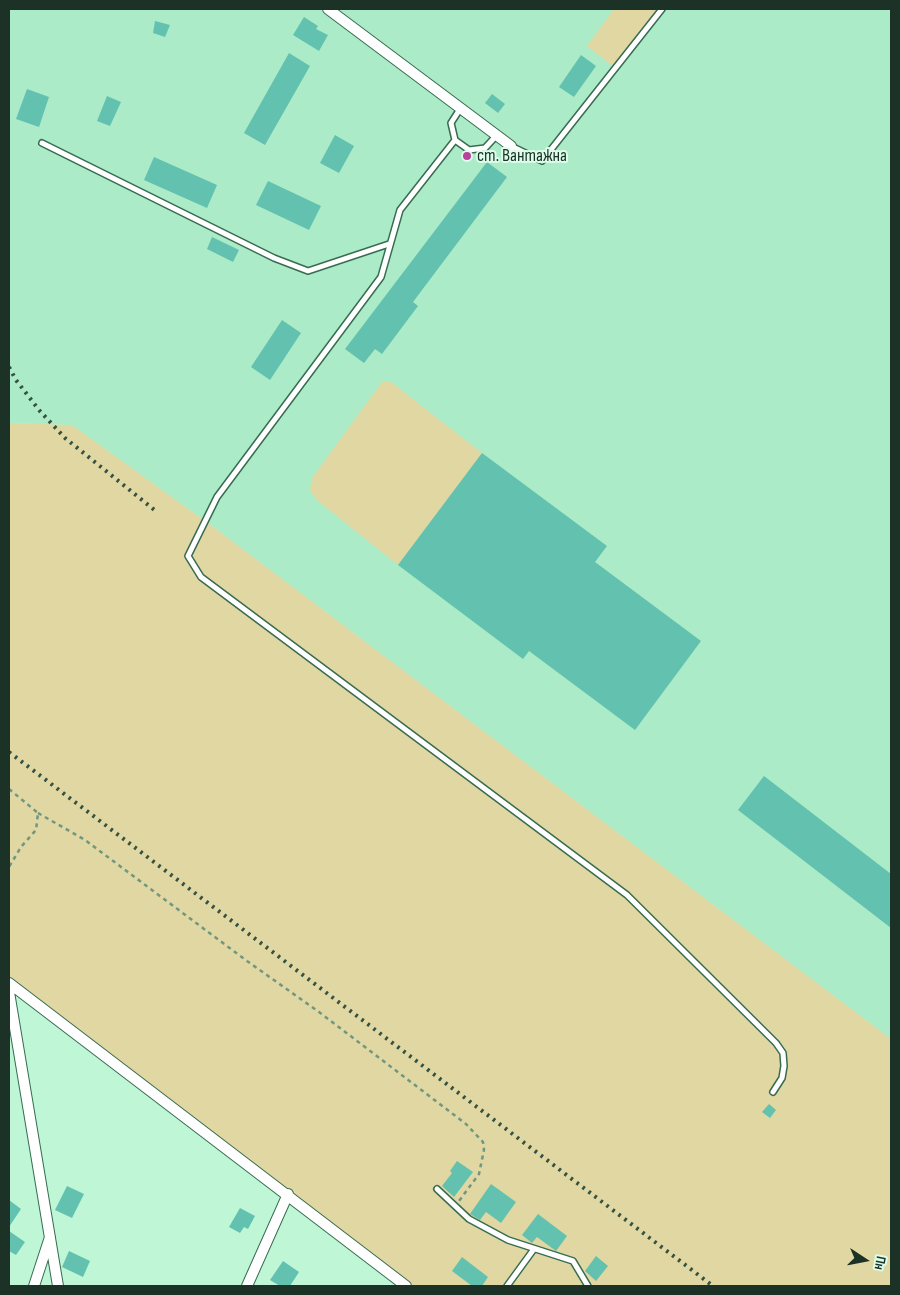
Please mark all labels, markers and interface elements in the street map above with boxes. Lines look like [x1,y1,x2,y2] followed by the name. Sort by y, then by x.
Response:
[477,145,567,167] place label: ст. Вантажна
[461,150,473,162] marker: ст. Вантажна
[840,1235,890,1285] north arrow
[871,1255,890,1271] text: Пн

